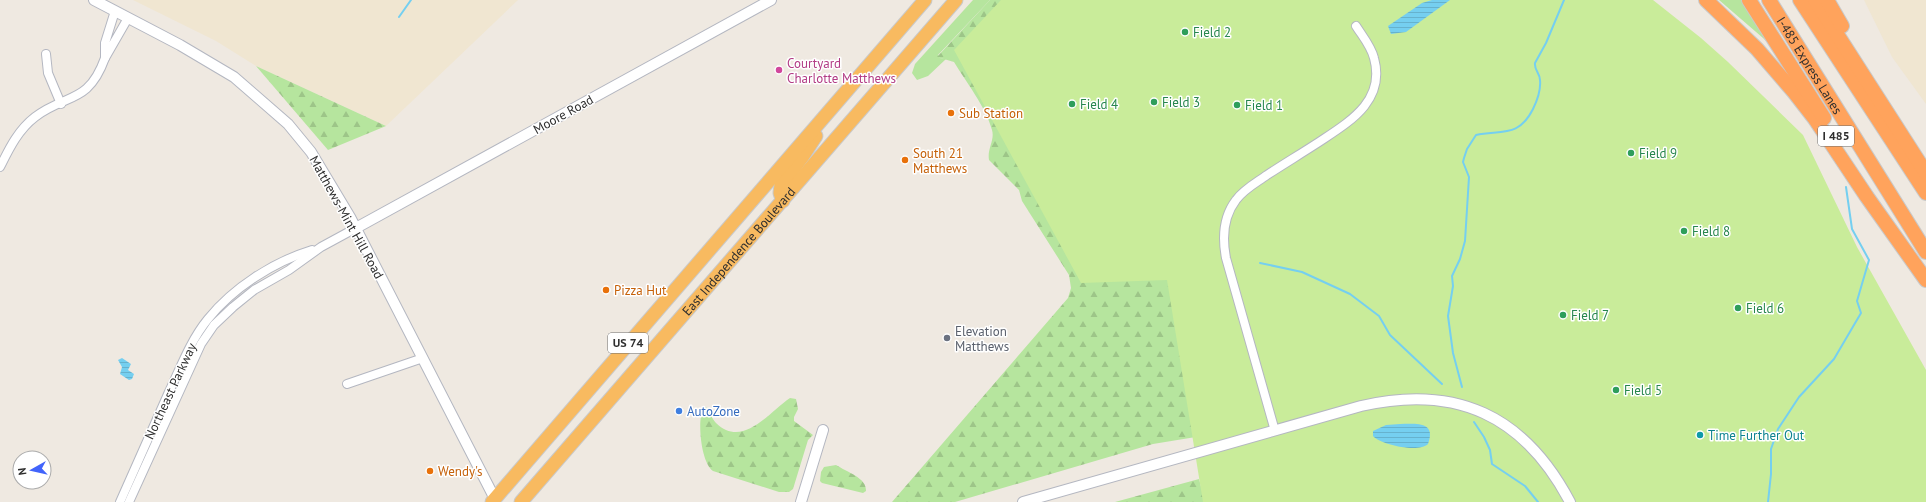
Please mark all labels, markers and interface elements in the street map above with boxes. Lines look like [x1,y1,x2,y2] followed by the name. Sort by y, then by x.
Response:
[1773,14,1846,117] street label: I-485 Express Lanes
[1193,24,1231,41] place label: Field 2
[1180,27,1190,37] marker: Field 2
[787,55,896,87] place label: Courtyard Charlotte Matthews
[774,65,784,75] marker: Courtyard Charlotte Matthews
[530,91,596,138] street label: Moore Road
[1162,94,1200,111] place label: Field 3
[1080,96,1118,113] place label: Field 4
[1149,97,1159,107] marker: Field 3
[1245,97,1283,114] place label: Field 1
[1067,99,1077,109] marker: Field 4
[1232,100,1242,110] marker: Field 1
[959,105,1023,122] place label: Sub Station
[946,108,956,118] marker: Sub Station
[1818,126,1854,146] road number: I 485
[913,145,967,177] place label: South 21 Matthews
[1639,145,1677,162] place label: Field 9
[1626,148,1636,158] marker: Field 9
[306,153,388,282] street label: Matthews-Mint Hill Road
[900,155,910,165] marker: South 21 Matthews
[679,184,799,319] street label: East Independence Boulevard
[1692,223,1730,240] place label: Field 8
[1679,226,1689,236] marker: Field 8
[614,282,667,299] place label: Pizza Hut
[601,285,611,295] marker: Pizza Hut
[1746,300,1784,317] place label: Field 6
[1733,303,1743,313] marker: Field 6
[1571,307,1609,324] place label: Field 7
[1558,310,1568,320] marker: Field 7
[955,323,1009,355] place label: Elevation Matthews
[608,333,648,353] road number: US 74
[942,333,952,343] marker: Elevation Matthews
[141,340,200,442] street label: Northeast Parkway
[1624,382,1662,399] place label: Field 5
[1611,385,1621,395] marker: Field 5
[687,403,740,420] place label: AutoZone
[674,406,684,416] marker: AutoZone
[1708,427,1805,444] place label: Time Further Out
[1695,430,1705,440] marker: Time Further Out
[12,450,52,490] north arrow
[438,463,483,480] place label: Wendy's
[425,466,435,476] marker: Wendy's
[15,467,30,476] text: N

